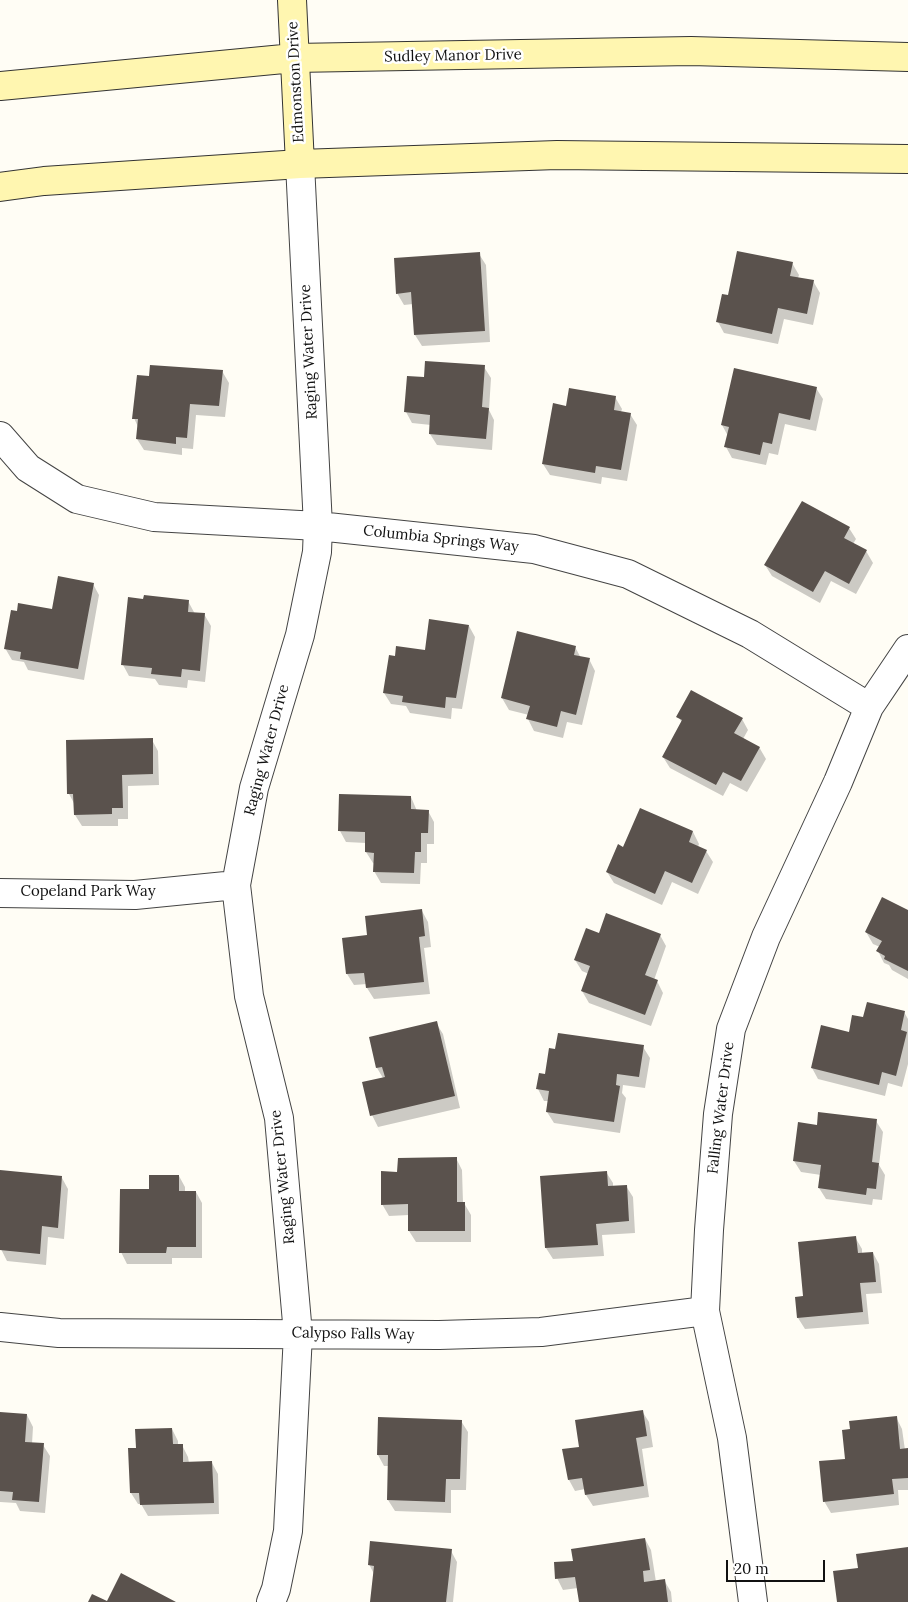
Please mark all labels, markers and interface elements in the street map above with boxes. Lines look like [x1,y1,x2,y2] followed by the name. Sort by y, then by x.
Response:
[284,21,308,143] street label: Edmonston Drive
[384,46,522,66] street label: Sudley Manor Drive
[296,284,322,420] street label: Raging Water Drive
[362,522,520,556] street label: Columbia Springs Way
[241,682,293,818] street label: Raging Water Drive
[20,883,156,901] street label: Copeland Park Way
[704,1041,738,1175] street label: Falling Water Drive
[267,1109,299,1245] street label: Raging Water Drive
[291,1324,415,1344] street label: Calypso Falls Way
[728,1550,827,1582] scale bar
[734,1559,769,1578] text: 20 m

